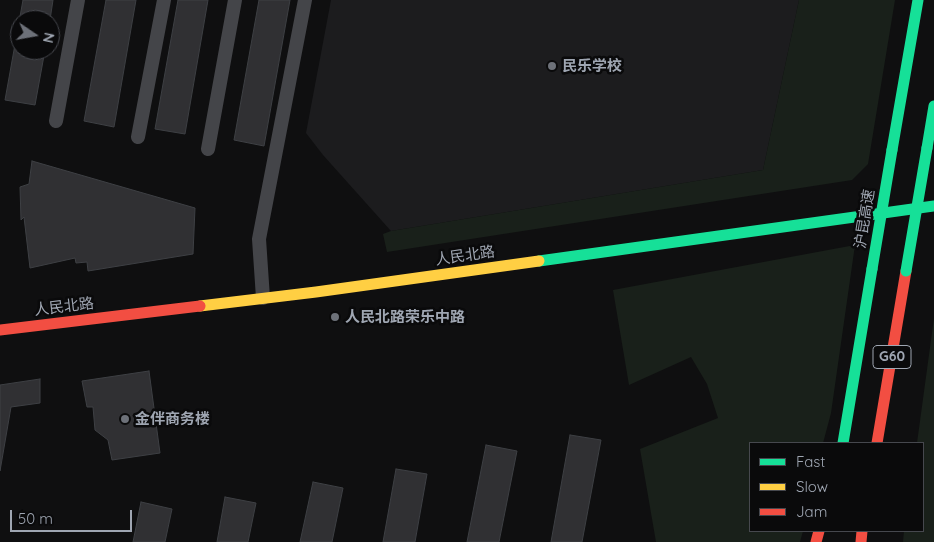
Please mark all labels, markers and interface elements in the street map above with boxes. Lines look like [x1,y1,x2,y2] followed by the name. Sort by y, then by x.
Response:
[10,10,60,60] north arrow
[39,31,59,45] text: N
[562,57,622,75] place label: 民乐学校
[546,60,558,72] marker: 民乐学校
[851,188,879,250] street label: 沪昆高速
[434,243,496,269] street label: 人民北路
[33,294,95,320] street label: 人民北路
[345,308,465,326] place label: 人民北路荣乐中路
[329,311,341,323] marker: 人民北路荣乐中路
[873,346,911,368] road number: G60
[135,410,210,428] place label: 金伴商务楼
[119,413,131,425] marker: 金伴商务楼
[749,442,924,532] legend
[796,452,825,471] text: Fast
[796,477,828,496] text: Slow
[12,500,135,532] scale bar
[796,502,827,521] text: Jam
[18,509,53,528] text: 50 m

